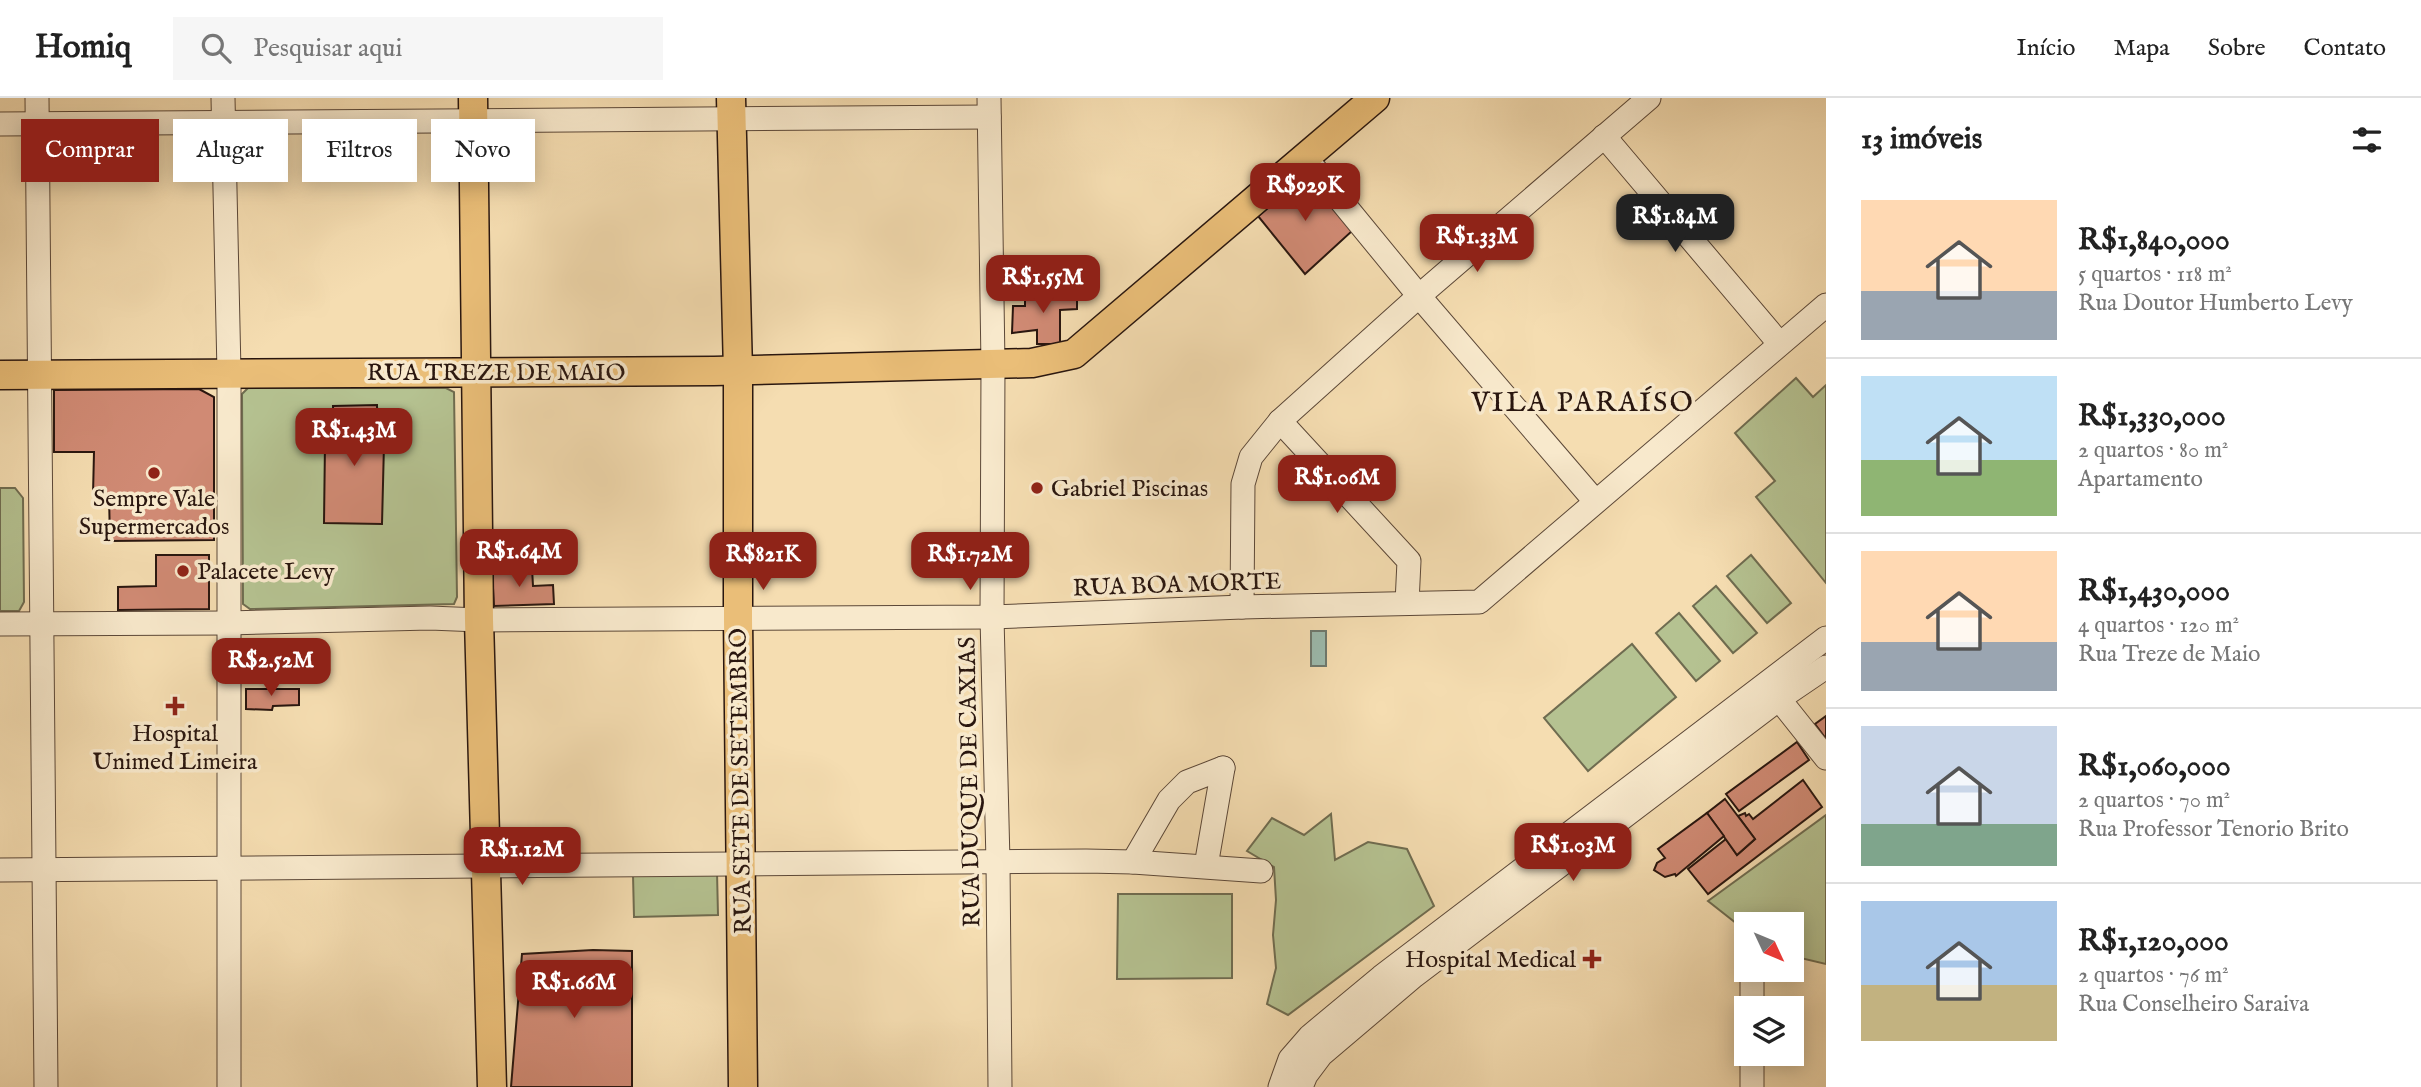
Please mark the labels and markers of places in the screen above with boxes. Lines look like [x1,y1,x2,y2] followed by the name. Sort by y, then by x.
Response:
[1248,164,1362,223] pin: R$929K
[1610,194,1740,254] pin: R$1.84M
[1412,214,1542,274] pin: R$1.33M
[978,256,1108,315] pin: R$1.55M
[289,408,419,468] pin: R$1.43M
[1272,456,1402,515] pin: R$1.06M
[146,465,162,481] marker: Sempre Vale Supermercados
[1051,474,1208,505] place label: Gabriel Piscinas
[1029,480,1045,496] marker: Gabriel Piscinas
[79,484,229,543] place label: Sempre Vale Supermercados
[454,530,584,589] pin: R$1.64M
[706,532,820,592] pin: R$821K
[905,532,1035,592] pin: R$1.72M
[197,557,335,588] place label: Palacete Levy
[175,563,191,579] marker: Palacete Levy
[206,638,336,698] pin: R$2.52M
[165,696,185,716] marker: Hospital Unimed Limeira
[93,719,258,778] place label: Hospital Unimed Limeira
[1508,824,1638,883] pin: R$1.03M
[457,828,587,887] pin: R$1.12M
[1405,945,1576,976] place label: Hospital Medical
[1582,949,1602,969] marker: Hospital Medical
[509,960,639,1020] pin: R$1.66M

